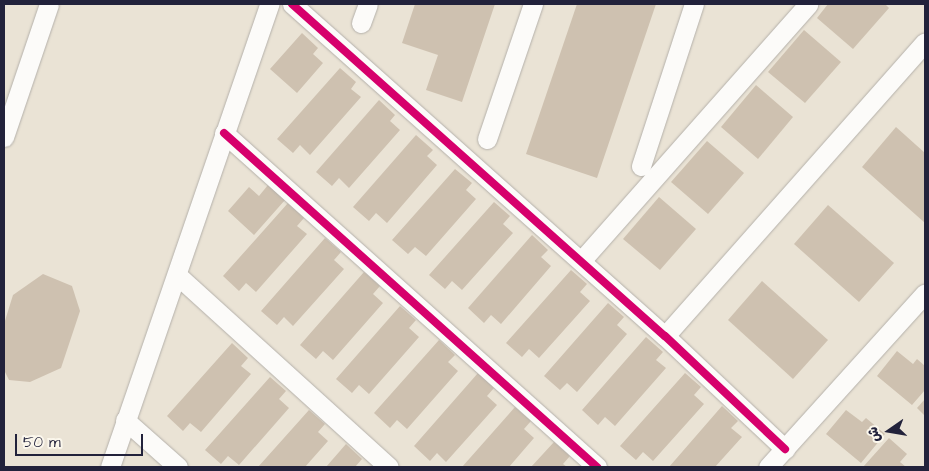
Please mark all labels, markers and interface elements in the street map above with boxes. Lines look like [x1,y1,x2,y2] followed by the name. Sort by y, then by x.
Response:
[864,406,914,456] north arrow
[18,424,145,456] scale bar
[863,425,886,444] text: ش
[23,432,61,453] text: 50 m

